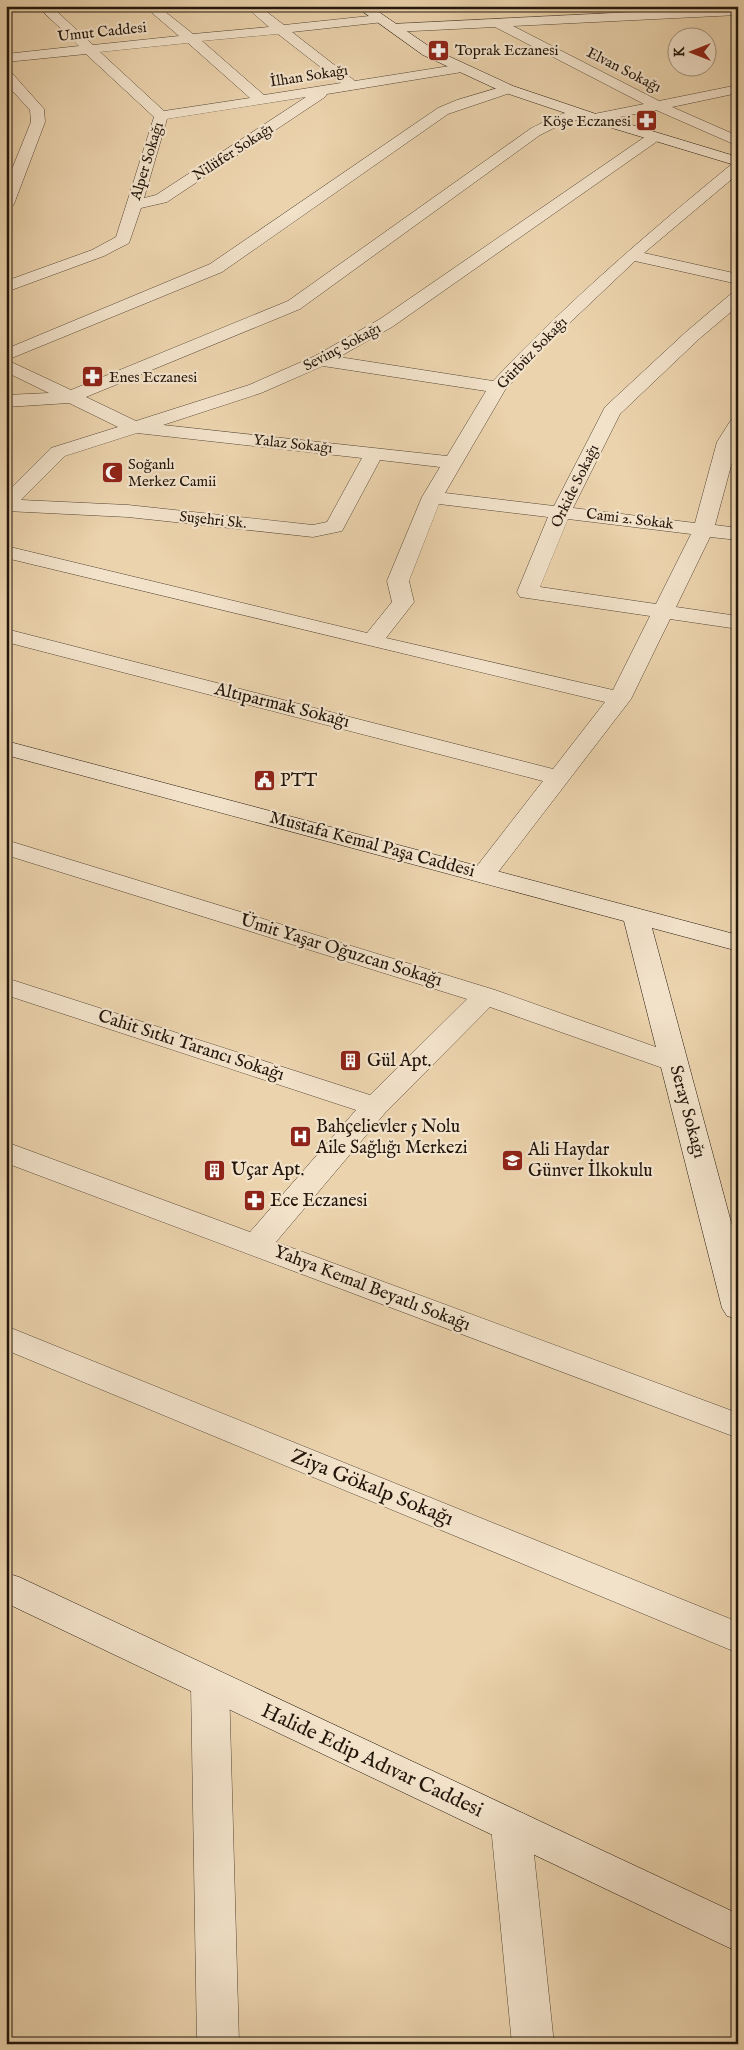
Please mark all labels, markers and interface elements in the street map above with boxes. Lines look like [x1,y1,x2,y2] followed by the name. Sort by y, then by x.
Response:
[57,18,147,46] street label: Umut Caddesi
[666,28,716,78] north arrow
[427,38,451,62] pharmacy icon: Toprak Eczanesi
[455,41,558,60] place label: Toprak Eczanesi
[584,43,664,97] street label: Elvan Sokağı
[671,46,689,57] text: K
[269,60,349,92] street label: İlhan Sokağı
[635,109,659,133] pharmacy icon: Köşe Eczanesi
[542,112,631,131] place label: Köşe Eczanesi
[189,119,277,185] street label: Nilüfer Sokağı
[126,120,168,203] street label: Alper Sokağı
[493,313,571,393] street label: Gürbüz Sokağı
[300,319,384,375] street label: Sevinç Sokağı
[81,365,105,389] pharmacy icon: Enes Eczanesi
[109,368,197,387] place label: Enes Eczanesi
[252,430,334,458] street label: Yalaz Sokağı
[547,441,603,531] street label: Orkide Sokağı
[128,455,216,491] place label: Soğanlı Merkez Camii
[100,461,124,485] mosque icon: Soğanlı Merkez Camii
[585,504,676,534] street label: Cami 2. Sokak
[178,507,248,533] street label: Suşehri Sk.
[211,678,352,734] street label: Altıparmak Sokağı
[252,769,276,793] public building icon: PTT
[280,770,317,793] place label: PTT
[267,806,477,884] street label: Mustafa Kemal Paşa Caddesi
[237,908,445,993] street label: Ümit Yaşar Oğuzcan Sokağı
[95,1005,287,1087] street label: Cahit Sıtkı Tarancı Sokağı
[339,1049,363,1073] building icon: Gül Apt.
[367,1050,431,1073] place label: Gül Apt.
[664,1063,710,1161] street label: Seray Sokağı
[315,1116,468,1160] place label: Bahçelievler 5 Nolu Aile Sağlığı Merkezi
[288,1125,312,1149] hospital icon: Bahçelievler 5 Nolu Aile Sağlığı Merkezi
[527,1139,653,1183] place label: Ali Haydar Günver İlkokulu
[500,1148,524,1172] school or university icon: Ali Haydar Günver İlkokulu
[203,1158,227,1182] building icon: Uçar Apt.
[231,1159,304,1182] place label: Uçar Apt.
[242,1189,266,1213] pharmacy icon: Ece Eczanesi
[270,1190,368,1213] place label: Ece Eczanesi
[271,1241,474,1337] street label: Yahya Kemal Beyatlı Sokağı
[287,1443,457,1533] street label: Ziya Gökalp Sokağı
[257,1698,487,1824] street label: Halide Edip Adıvar Caddesi

